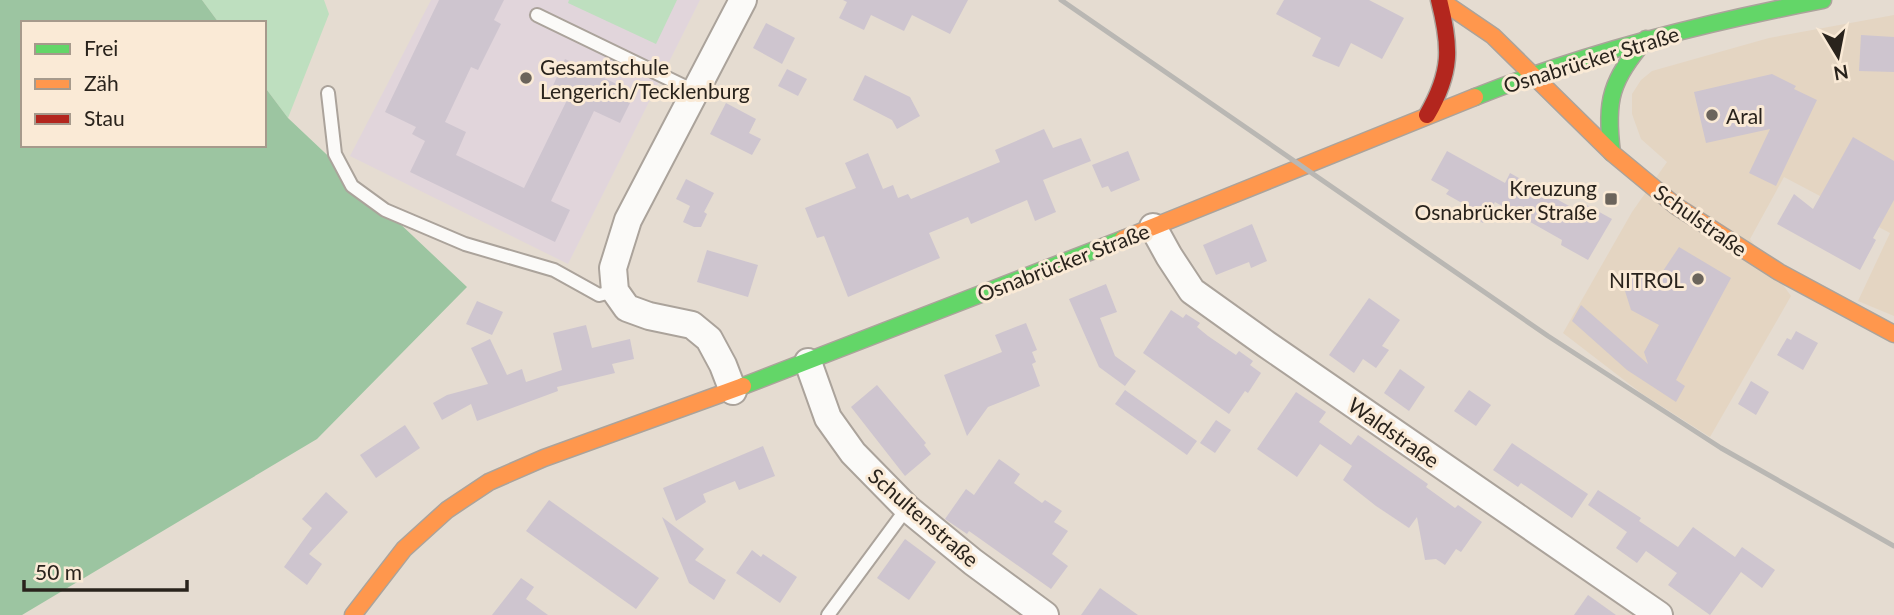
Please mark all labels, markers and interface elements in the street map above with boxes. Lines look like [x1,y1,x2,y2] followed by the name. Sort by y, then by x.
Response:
[1500,20,1682,98] street label: Osnabrücker Straße
[21,21,266,147] legend
[1803,21,1873,91] north arrow
[84,35,118,60] text: Frei
[540,54,750,103] place label: Gesamtschule Lengerich/Tecklenburg
[1832,61,1850,86] text: N
[84,70,119,95] text: Zäh
[518,70,534,86] marker: Gesamtschule Lengerich/Tecklenburg
[1726,103,1763,128] place label: Aral
[84,105,125,130] text: Stau
[1704,107,1720,123] marker: Aral
[1415,175,1597,224] place label: Kreuzung Osnabrücker Straße
[1650,179,1752,261] street label: Schulstraße
[1603,191,1619,207] marker: Kreuzung Osnabrücker Straße
[973,218,1153,306] street label: Osnabrücker Straße
[1609,267,1684,292] place label: NITROL
[1690,271,1706,287] marker: NITROL
[1344,391,1444,473] street label: Waldstraße
[864,462,984,572] street label: Schultenstraße
[24,548,187,592] scale bar
[35,559,82,584] text: 50 m

